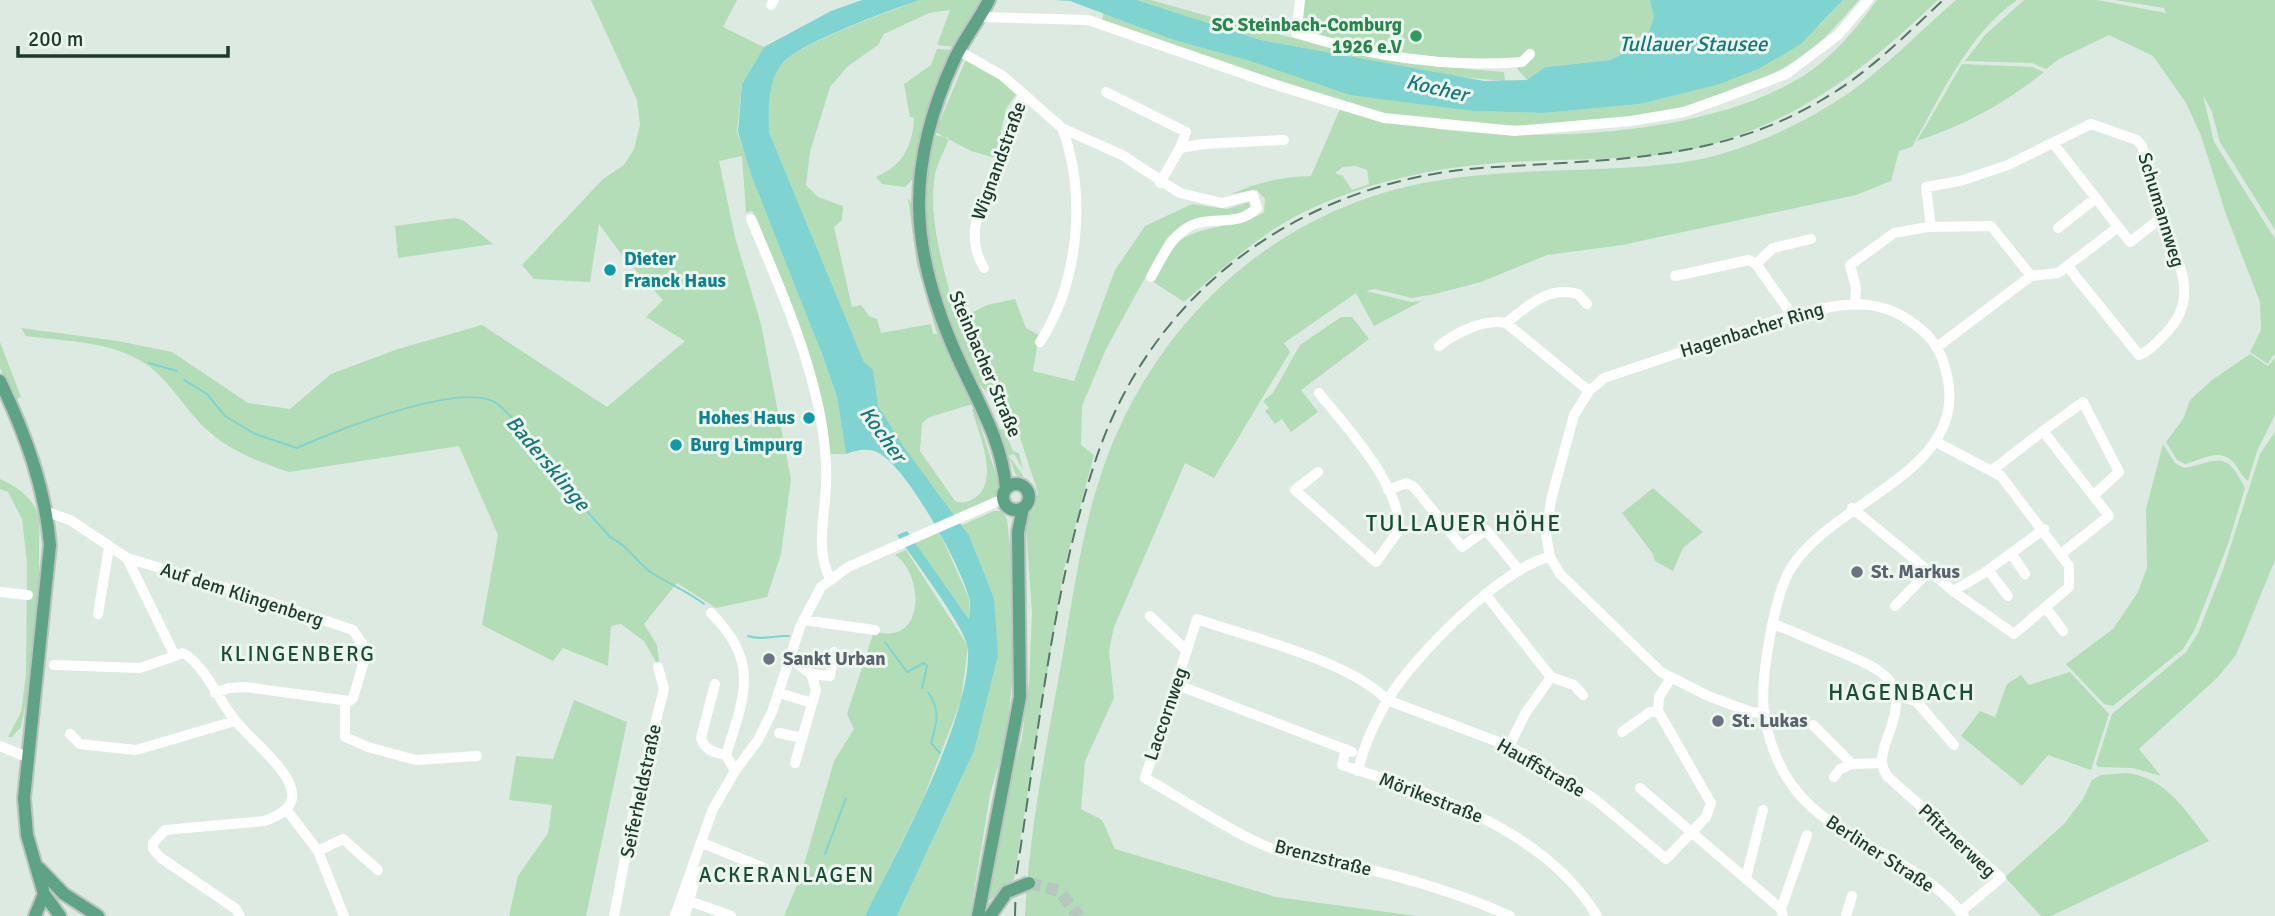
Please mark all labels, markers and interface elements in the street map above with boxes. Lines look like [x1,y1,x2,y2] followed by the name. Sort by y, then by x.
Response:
[1212,13,1402,59] place label: SC Steinbach-Comburg 1926 e.V
[18,14,228,58] scale bar
[28,26,83,52] text: 200 m
[1408,28,1424,44] marker: SC Steinbach-Comburg 1926 e.V
[1619,31,1769,57] water label: Tullauer Stausee
[1404,68,1474,108] water label: Kocher
[966,98,1032,224] street label: Wignandstraße
[2132,150,2190,270] street label: Schumannweg
[624,247,726,293] place label: Dieter Franck Haus
[602,262,618,278] marker: Dieter Franck Haus
[943,287,1027,441] street label: Steinbacher Straße
[1677,297,1827,363] street label: Hagenbacher Ring
[854,401,914,470] water label: Kocher
[698,406,795,430] place label: Hohes Haus
[500,410,596,517] water label: Badersklinge
[801,410,817,426] marker: Hohes Haus
[690,433,803,457] place label: Burg Limpurg
[668,437,684,453] marker: Burg Limpurg
[1366,509,1562,538] district label: TULLAUER HÖHE
[158,557,326,633] street label: Auf dem Klingenberg
[1871,560,1960,584] place label: St. Markus
[1849,564,1865,580] marker: St. Markus
[220,641,376,667] district label: KLINGENBERG
[783,647,886,671] place label: Sankt Urban
[761,651,777,667] marker: Sankt Urban
[1139,664,1193,764] street label: Laccornweg
[1828,678,1976,707] district label: HAGENBACH
[1732,709,1808,733] place label: St. Lukas
[1710,713,1726,729] marker: St. Lukas
[615,722,667,860] street label: Seiferheldstraße
[1493,733,1589,803] street label: Hauffstraße
[1376,767,1486,829] street label: Mörikestraße
[1913,799,2001,883] street label: Pfitznerweg
[1821,810,1939,898] street label: Berliner Straße
[1272,834,1374,882] street label: Brenzstraße
[699,862,875,888] district label: ACKERANLAGEN

